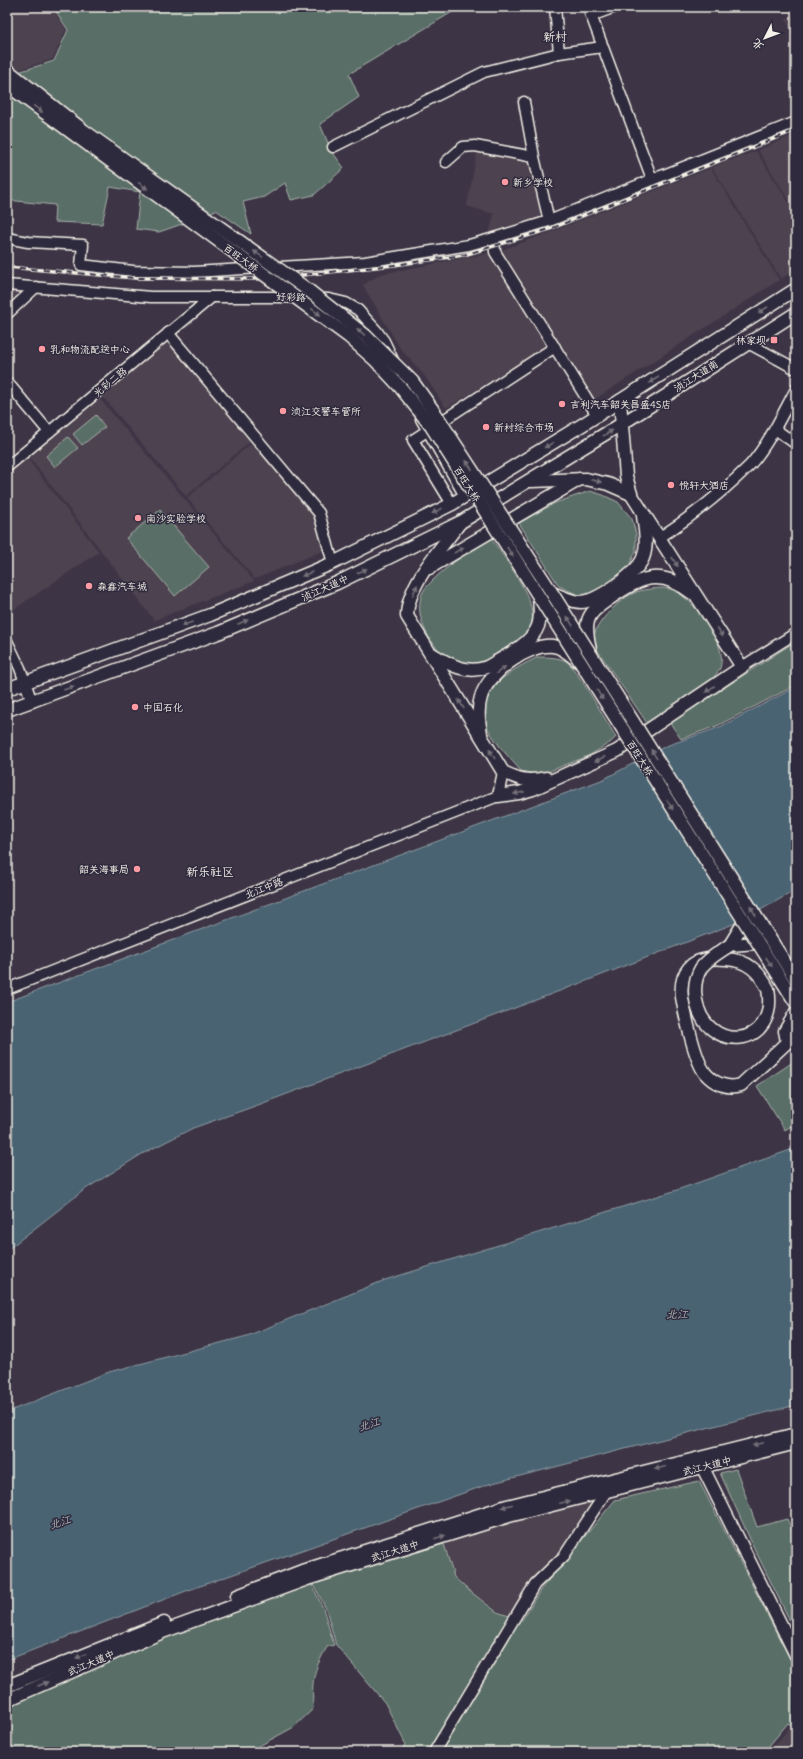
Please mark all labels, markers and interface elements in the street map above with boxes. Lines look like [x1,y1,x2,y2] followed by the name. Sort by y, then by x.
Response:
[745,18,785,58] north arrow
[543,29,567,44] district label: 新村
[749,36,766,53] text: 北
[33,105,44,113] one-way arrow
[513,176,553,189] place label: 新乡学校
[500,177,510,187] marker: 新乡学校
[138,182,148,190] one-way arrow
[221,241,261,275] street label: 百旺大桥
[252,250,263,258] one-way arrow
[276,290,306,304] street label: 好彩路
[758,306,768,314] one-way arrow
[310,308,321,316] one-way arrow
[356,328,367,336] one-way arrow
[736,334,766,347] place label: 林家坝
[769,335,779,345] marker: 林家坝
[50,343,130,356] place label: 乳和物流配送中心
[37,344,47,354] marker: 乳和物流配送中心
[671,357,721,395] street label: 浈江大道南
[91,364,129,400] street label: 光彩二路
[648,376,659,383] one-way arrow
[570,398,671,411] place label: 吉利汽车韶关昌盛4S店
[557,399,567,409] marker: 吉利汽车韶关昌盛4S店
[291,405,361,418] place label: 浈江交警车管所
[278,406,288,416] marker: 浈江交警车管所
[494,421,554,434] place label: 新村综合市场
[481,422,491,432] marker: 新村综合市场
[602,429,614,436] one-way arrow
[543,442,555,449] one-way arrow
[465,460,473,470] one-way arrow
[451,464,483,504] street label: 百旺大桥
[590,478,603,484] one-way arrow
[679,479,729,492] place label: 悦轩大酒店
[666,480,676,490] marker: 悦轩大酒店
[431,508,442,514] one-way arrow
[146,512,206,525] place label: 南沙实验学校
[133,513,143,523] marker: 南沙实验学校
[453,547,465,554] one-way arrow
[506,547,514,557] one-way arrow
[671,557,679,567] one-way arrow
[356,568,368,574] one-way arrow
[302,571,313,577] one-way arrow
[300,572,350,604] street label: 浈江大道中
[97,580,147,593] place label: 森鑫汽车城
[84,581,94,591] marker: 森鑫汽车城
[411,584,418,596] one-way arrow
[566,616,574,626] one-way arrow
[237,619,249,625] one-way arrow
[181,621,193,627] one-way arrow
[716,626,723,638] one-way arrow
[495,666,506,674] one-way arrow
[63,685,75,691] one-way arrow
[705,685,715,693] one-way arrow
[597,689,604,701] one-way arrow
[457,698,464,709] one-way arrow
[143,701,183,714] place label: 中国石化
[130,702,140,712] marker: 中国石化
[624,738,656,778] street label: 百旺大桥
[650,748,657,760] one-way arrow
[488,749,496,759] one-way arrow
[595,756,606,762] one-way arrow
[513,790,525,796] one-way arrow
[666,800,674,810] one-way arrow
[79,863,129,876] place label: 韶关海事局
[132,864,142,874] marker: 韶关海事局
[186,864,234,879] district label: 新乐社区
[243,875,285,901] street label: 北江中路
[749,906,757,916] one-way arrow
[766,956,773,968] one-way arrow
[666,1307,689,1321] water label: 北江
[356,1414,383,1434] water label: 北江
[752,1441,764,1447] one-way arrow
[681,1454,733,1478] street label: 武江大道中
[654,1465,666,1471] one-way arrow
[559,1499,571,1505] one-way arrow
[501,1503,513,1509] one-way arrow
[47,1512,74,1532] water label: 北江
[434,1534,446,1540] one-way arrow
[369,1537,421,1565] street label: 武江大道中
[65,1647,117,1679] street label: 武江大道中
[75,1653,86,1659] one-way arrow
[37,1681,48,1687] one-way arrow

